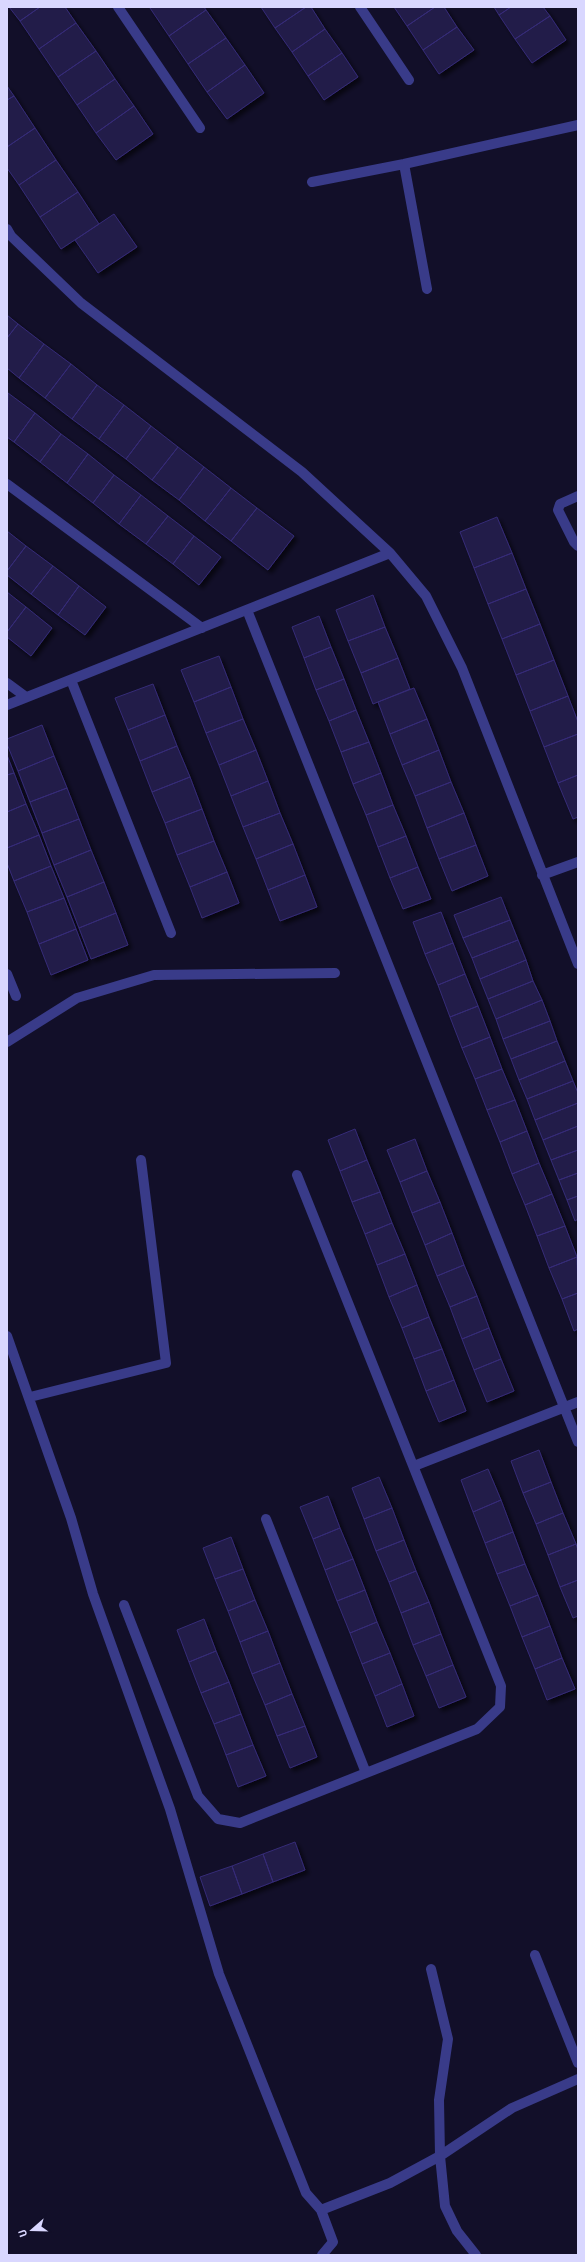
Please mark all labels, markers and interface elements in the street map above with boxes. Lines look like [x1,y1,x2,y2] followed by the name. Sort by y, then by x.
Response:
[12,2210,52,2250] north arrow
[15,2228,29,2239] text: U

